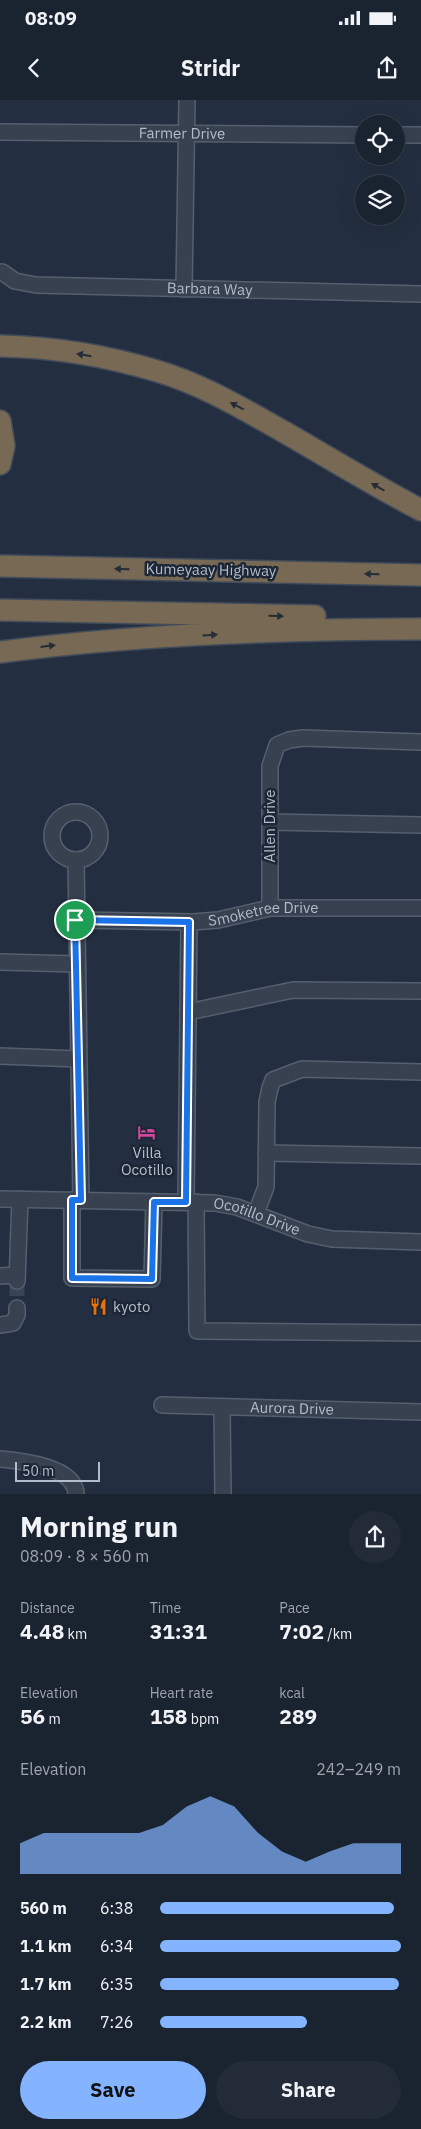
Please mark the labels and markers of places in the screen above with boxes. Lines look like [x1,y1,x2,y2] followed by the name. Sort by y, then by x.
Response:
[54,899,96,941] pin
[137,1122,157,1142] hotel icon: Villa Ocotillo
[121,1143,173,1179] place label: Villa Ocotillo
[89,1297,109,1317] restaurant icon: kyoto
[113,1297,150,1316] place label: kyoto

